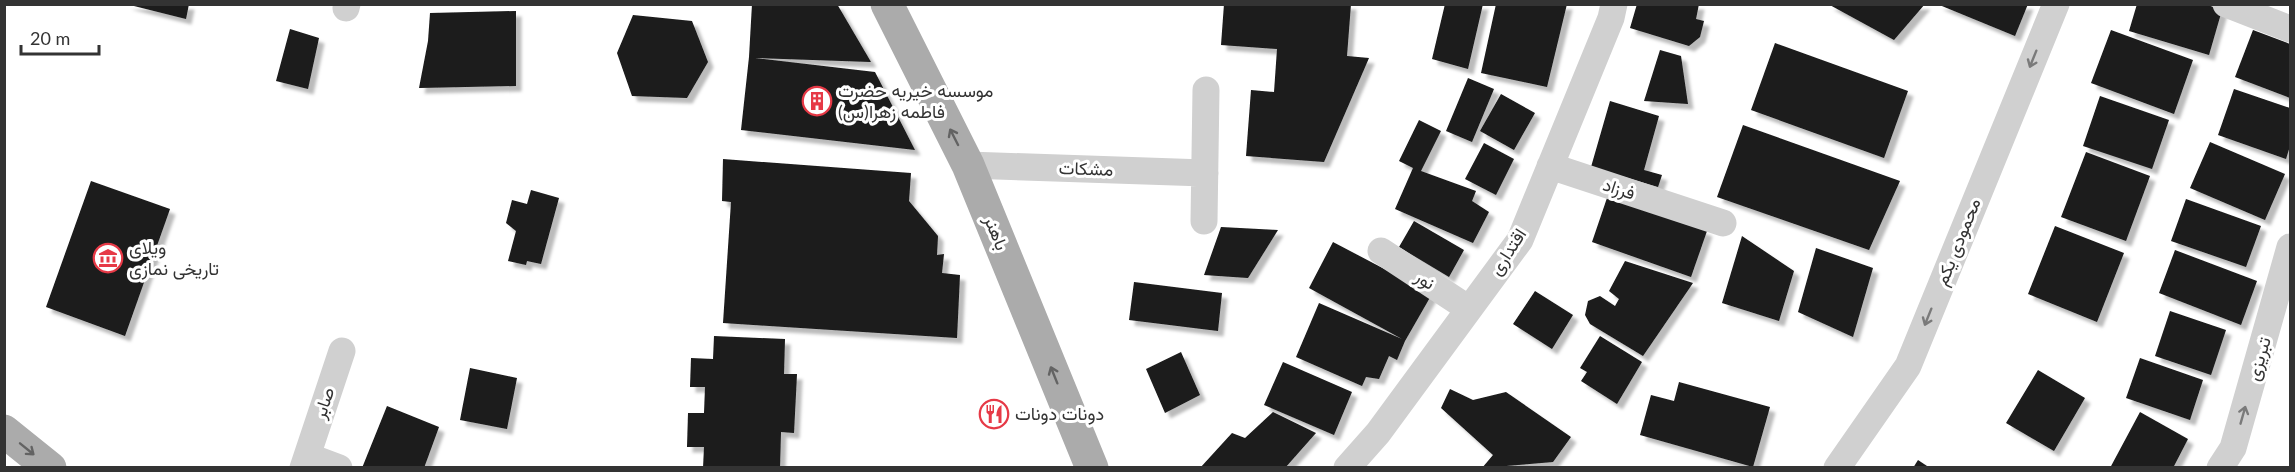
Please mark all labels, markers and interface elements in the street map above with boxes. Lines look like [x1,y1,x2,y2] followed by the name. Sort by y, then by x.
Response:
[21,18,99,56] scale bar
[30,27,70,49] text: 20 m
[2027,49,2038,67] one-way arrow
[838,79,993,123] place label: موسسه خیریه حضرت فاطمه زهرا(س)
[801,85,833,117] building icon: موسسه خیریه حضرت فاطمه زهرا(س)
[947,128,959,146] one-way arrow
[1058,156,1114,180] street label: مشکات
[1600,173,1638,205] street label: فرزاد
[1930,195,1986,289] street label: محمودی یکم
[979,211,1014,254] street label: باهنر
[1484,224,1531,280] street label: اقتداری
[129,236,219,280] place label: ویلای تاریخی نمازی
[92,242,124,274] museum icon: ویلای تاریخی نمازی
[1410,264,1440,294] street label: نور
[1922,307,1933,326] one-way arrow
[2241,334,2276,383] street label: تبریزی
[1048,366,1059,384] one-way arrow
[307,384,339,423] street label: صابر
[978,398,1010,430] restaurant icon: دونات دونات
[1015,402,1104,425] place label: دونات دونات
[2238,405,2249,424] one-way arrow
[19,443,35,456] one-way arrow

